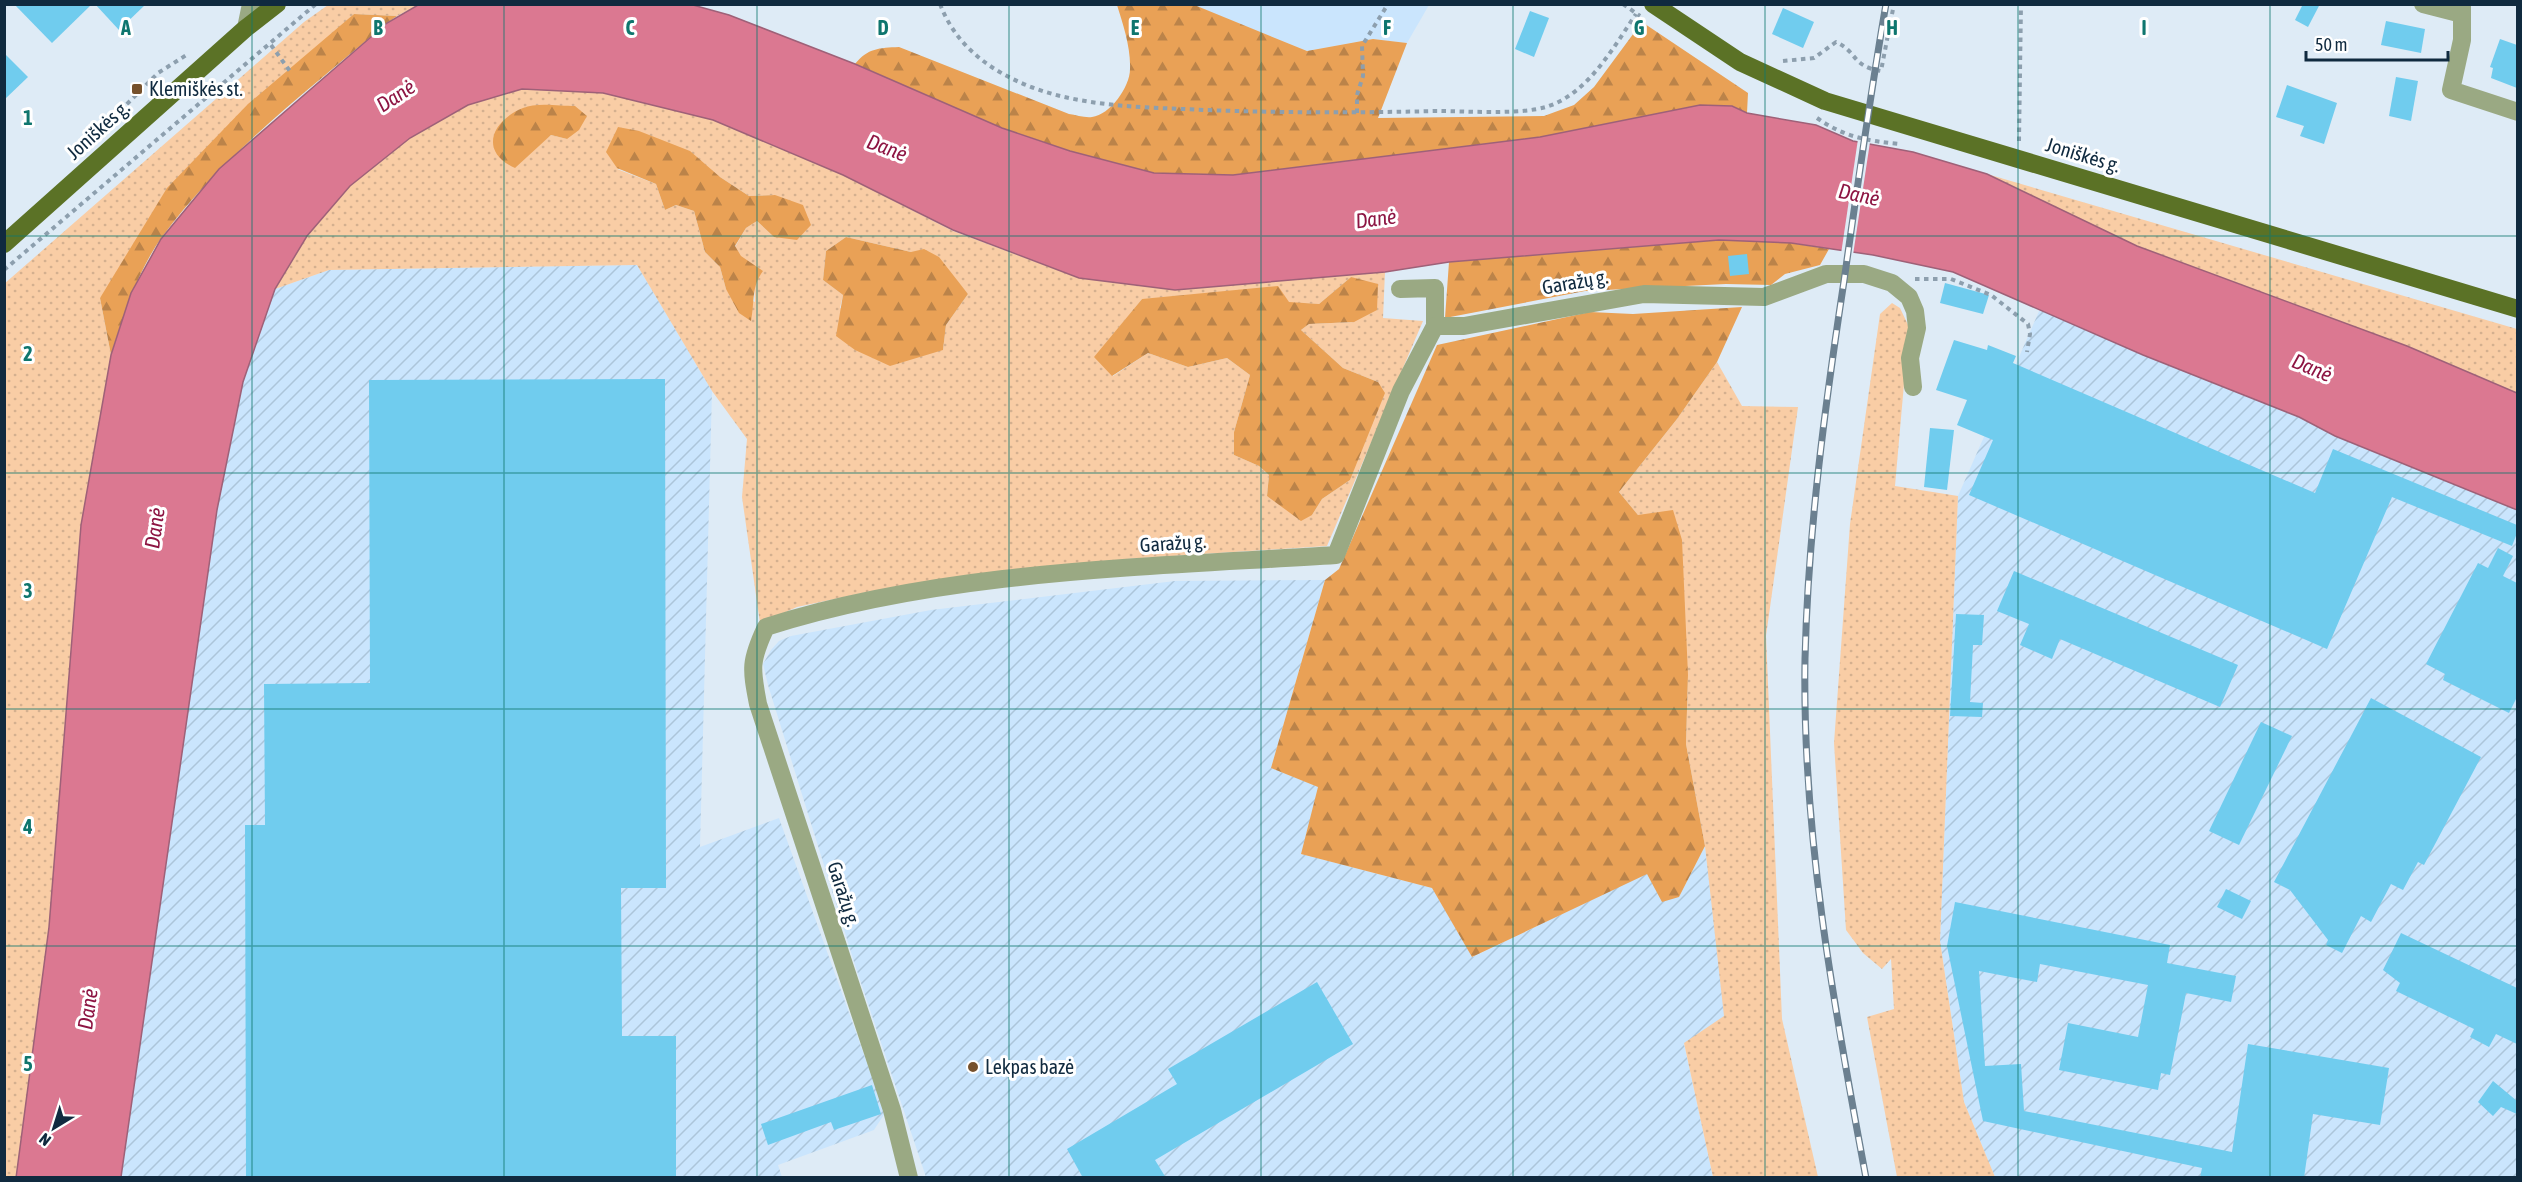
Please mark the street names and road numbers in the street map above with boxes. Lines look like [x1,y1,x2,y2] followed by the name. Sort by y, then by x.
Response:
[62,95,134,164] street label: Joniškės g.
[2043,132,2123,177] street label: Joniškės g.
[1540,264,1610,299] street label: Garažų g.
[1139,529,1207,556] street label: Garažų g.
[823,859,866,929] street label: Garažų g.

